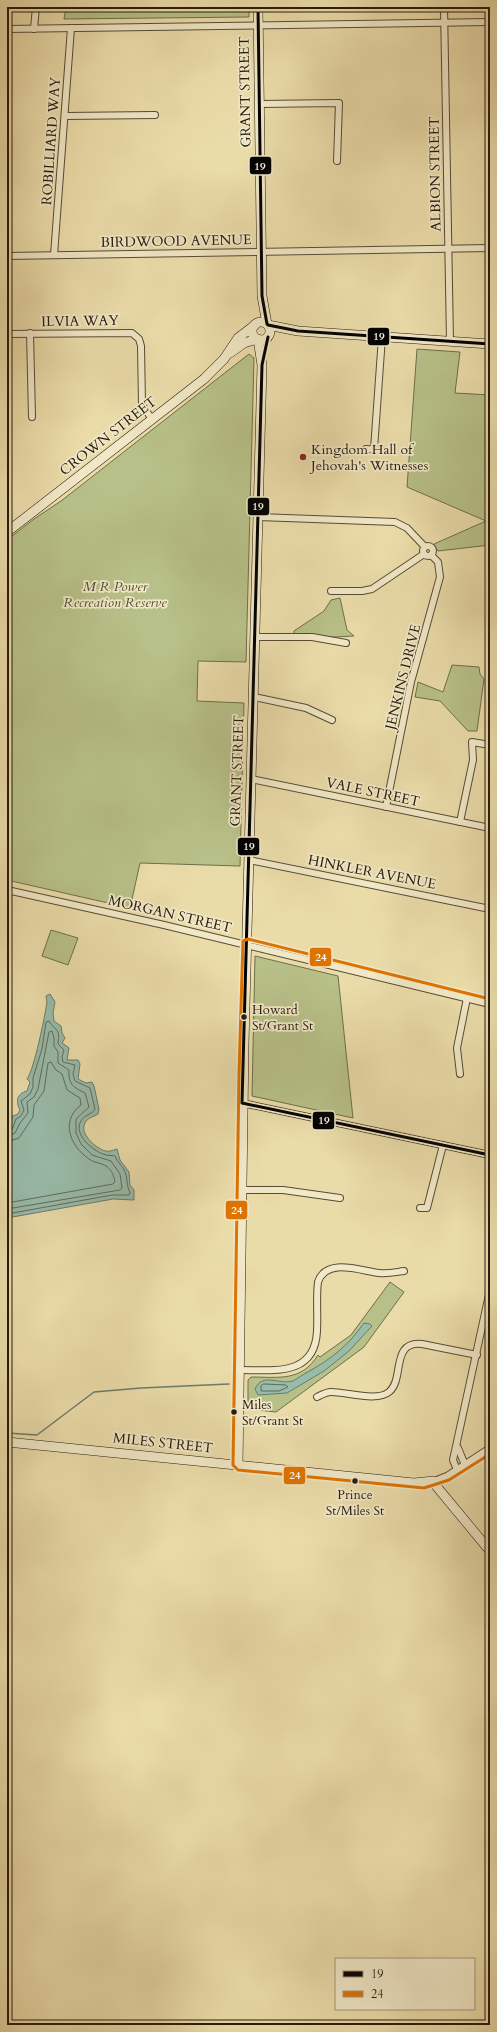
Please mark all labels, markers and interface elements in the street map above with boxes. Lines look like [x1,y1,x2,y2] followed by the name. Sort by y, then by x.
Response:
[235,36,255,148] street label: GRANT STREET
[37,76,65,206] street label: ROBILLIARD WAY
[424,116,446,232] street label: ALBION STREET
[249,156,272,175] line badge: 19
[254,159,266,174] text: 19
[100,230,252,252] street label: BIRDWOOD AVENUE
[41,311,120,331] street label: ILVIA WAY
[367,327,390,346] line badge: 19
[373,329,385,344] text: 19
[56,392,160,480] street label: CROWN STREET
[309,440,429,475] place label: Kingdom Hall of Jehovah's Witnesses
[298,452,308,462] marker: Kingdom Hall of Jehovah's Witnesses
[247,497,270,516] line badge: 19
[252,499,264,514] text: 19
[63,577,167,612] park label: M R Power Recreation Reserve
[380,622,425,734] street label: JENKINS DRIVE
[226,715,248,827] street label: GRANT STREET
[324,773,422,811] street label: VALE STREET
[237,837,260,856] line badge: 19
[243,839,255,854] text: 19
[306,850,438,894] street label: HINKLER AVENUE
[106,891,234,937] street label: MORGAN STREET
[309,947,332,967] line badge: 24
[315,950,327,965] text: 24
[252,1001,313,1035] place label: Howard St/Grant St
[239,1012,249,1022] marker: Howard St/Grant St
[312,1111,335,1130] line badge: 19
[318,1113,330,1128] text: 19
[225,1200,248,1220] line badge: 24
[231,1203,243,1218] text: 24
[242,1396,303,1430] place label: Miles St/Grant St
[229,1407,239,1417] marker: Miles St/Grant St
[112,1428,214,1458] street label: MILES STREET
[283,1466,306,1485] line badge: 24
[289,1468,301,1483] text: 24
[350,1476,360,1486] marker: Prince St/Miles St
[326,1486,384,1520] place label: Prince St/Miles St
[335,1958,475,2010] legend
[371,1966,383,1982] text: 19
[371,1986,383,2002] text: 24

